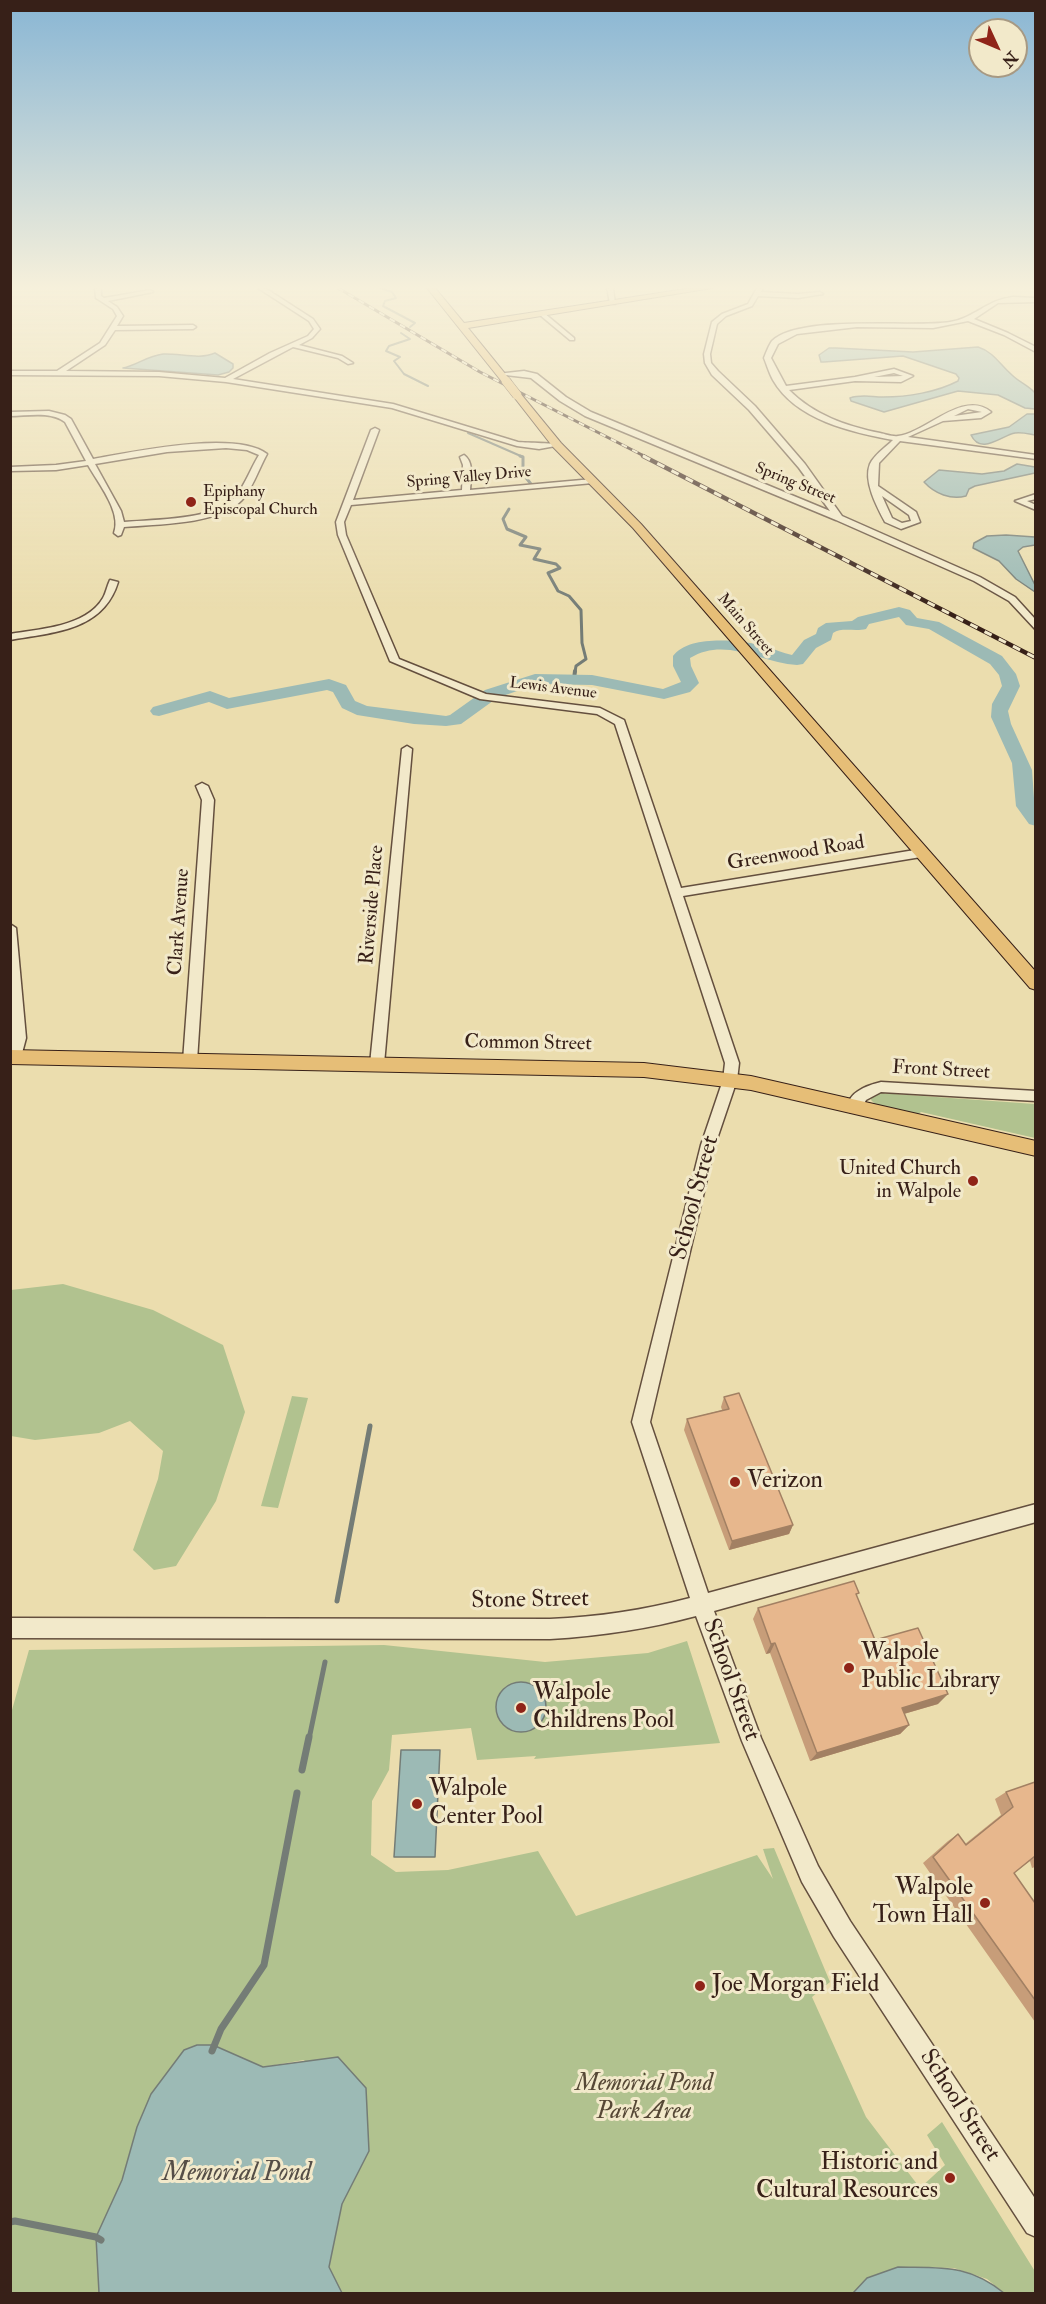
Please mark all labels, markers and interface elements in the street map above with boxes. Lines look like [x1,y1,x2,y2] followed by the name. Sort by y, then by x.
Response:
[968,18,1028,78] north arrow
[997,47,1022,71] text: N
[752,459,838,509] street label: Spring Street
[406,463,532,493] street label: Spring Valley Drive
[203,483,318,521] place label: Epiphany Episcopal Church
[184,495,198,509] marker: Epiphany Episcopal Church
[713,590,777,660] street label: Main Street
[508,674,598,704] street label: Lewis Avenue
[726,831,866,877] street label: Greenwood Road
[356,844,390,966] street label: Riverside Place
[164,868,196,976] street label: Clark Avenue
[464,1031,592,1057] street label: Common Street
[891,1056,991,1086] street label: Front Street
[666,1133,726,1263] street label: School Street
[839,1158,961,1205] place label: United Church in Walpole
[966,1174,980,1188] marker: United Church in Walpole
[747,1468,823,1496] place label: Verizon
[728,1475,742,1489] marker: Verizon
[471,1586,589,1616] street label: Stone Street
[695,1615,765,1745] street label: School Street
[861,1640,1000,1696] place label: Walpole Public Library
[842,1661,856,1675] marker: Walpole Public Library
[533,1680,674,1736] place label: Walpole Childrens Pool
[514,1701,528,1715] marker: Walpole Childrens Pool
[429,1776,543,1832] place label: Walpole Center Pool
[410,1797,424,1811] marker: Walpole Center Pool
[873,1875,973,1931] place label: Walpole Town Hall
[978,1896,992,1910] marker: Walpole Town Hall
[712,1972,879,2000] place label: Joe Morgan Field
[693,1979,707,1993] marker: Joe Morgan Field
[912,2045,1006,2167] street label: School Street
[575,2071,713,2127] park label: Memorial Pond Park Area
[756,2150,938,2206] place label: Historic and Cultural Resources
[163,2158,311,2190] water label: Memorial Pond
[943,2171,957,2185] marker: Historic and Cultural Resources

